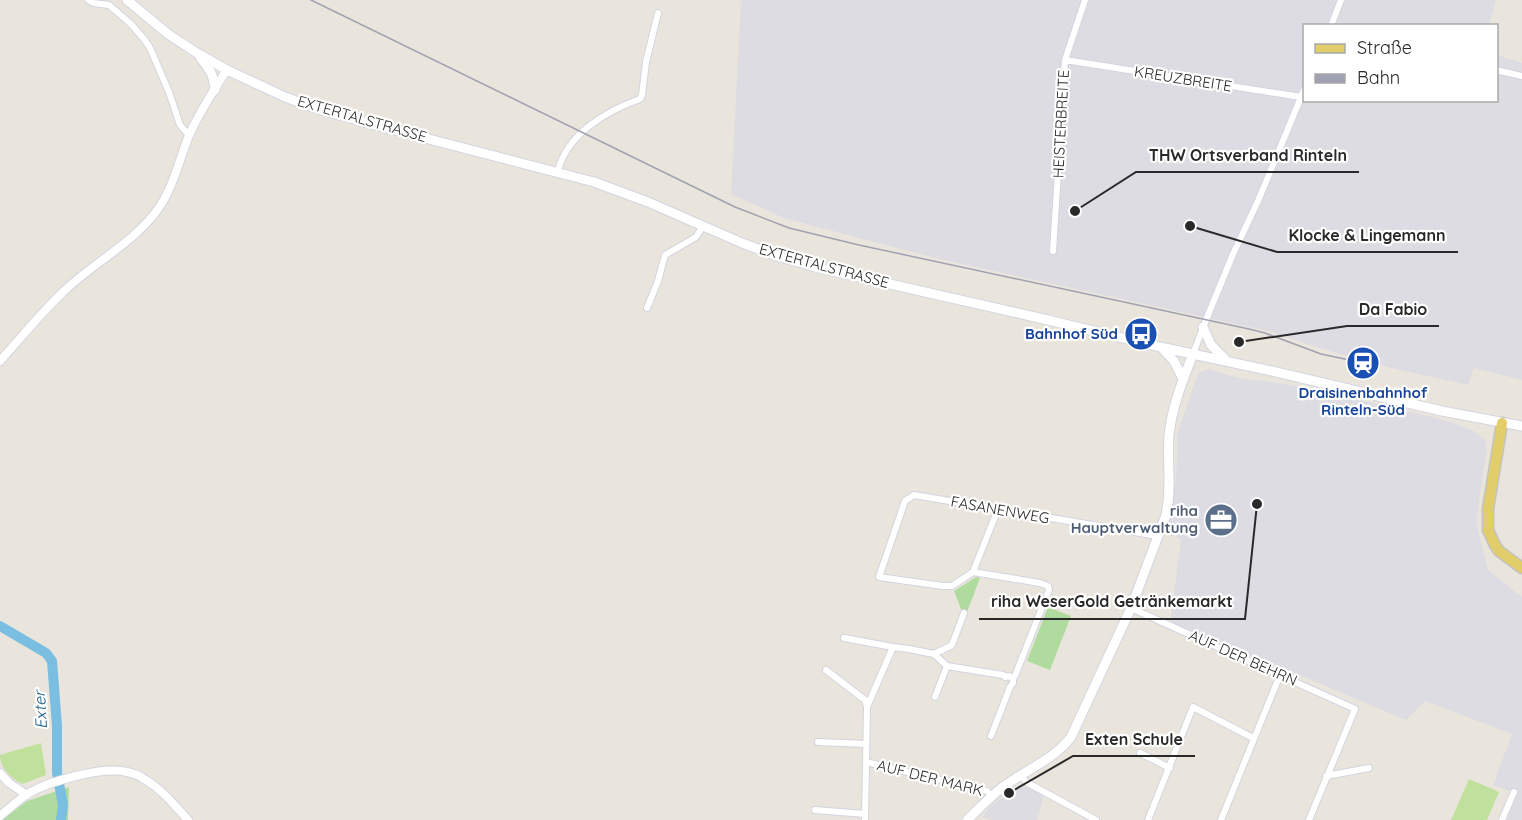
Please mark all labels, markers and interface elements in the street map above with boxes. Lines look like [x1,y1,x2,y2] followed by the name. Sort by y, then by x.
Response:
[1303,24,1498,102] legend
[1357,36,1412,59] text: Straße
[1133,61,1233,96] street label: KREUZBREITE
[1357,66,1400,89] text: Bahn
[1048,69,1073,179] street label: HEISTERBREITE
[295,91,429,146] street label: EXTERTALSTRASSE
[1136,138,1359,172] callout: THW Ortsverband Rinteln
[1149,145,1347,165] text: THW Ortsverband Rinteln
[1277,218,1458,252] callout: Klocke & Lingemann
[1289,225,1445,245] text: Klocke & Lingemann
[757,239,891,292] street label: EXTERTALSTRASSE
[1347,292,1439,326] callout: Da Fabio
[1359,299,1427,319] text: Da Fabio
[1123,316,1159,352] bus stop icon: Bahnhof Süd
[1025,324,1118,343] place label: Bahnhof Süd
[1345,345,1381,381] station icon: Draisinenbahnhof Rinteln-Süd
[1299,383,1428,419] place label: Draisinenbahnhof Rinteln-Süd
[949,491,1051,528] street label: FASANENWEG
[1071,501,1198,537] place label: riha Hauptverwaltung
[1203,502,1239,538] office icon: riha Hauptverwaltung
[979,585,1245,619] callout: riha WeserGold Getränkemarkt
[991,591,1233,611] text: riha WeserGold Getränkemarkt
[1186,625,1300,690] street label: AUF DER BEHRN
[29,689,51,730] water label: Exter
[1073,722,1195,756] callout: Exten Schule
[1085,729,1183,749] text: Exten Schule
[875,755,985,800] street label: AUF DER MARK

